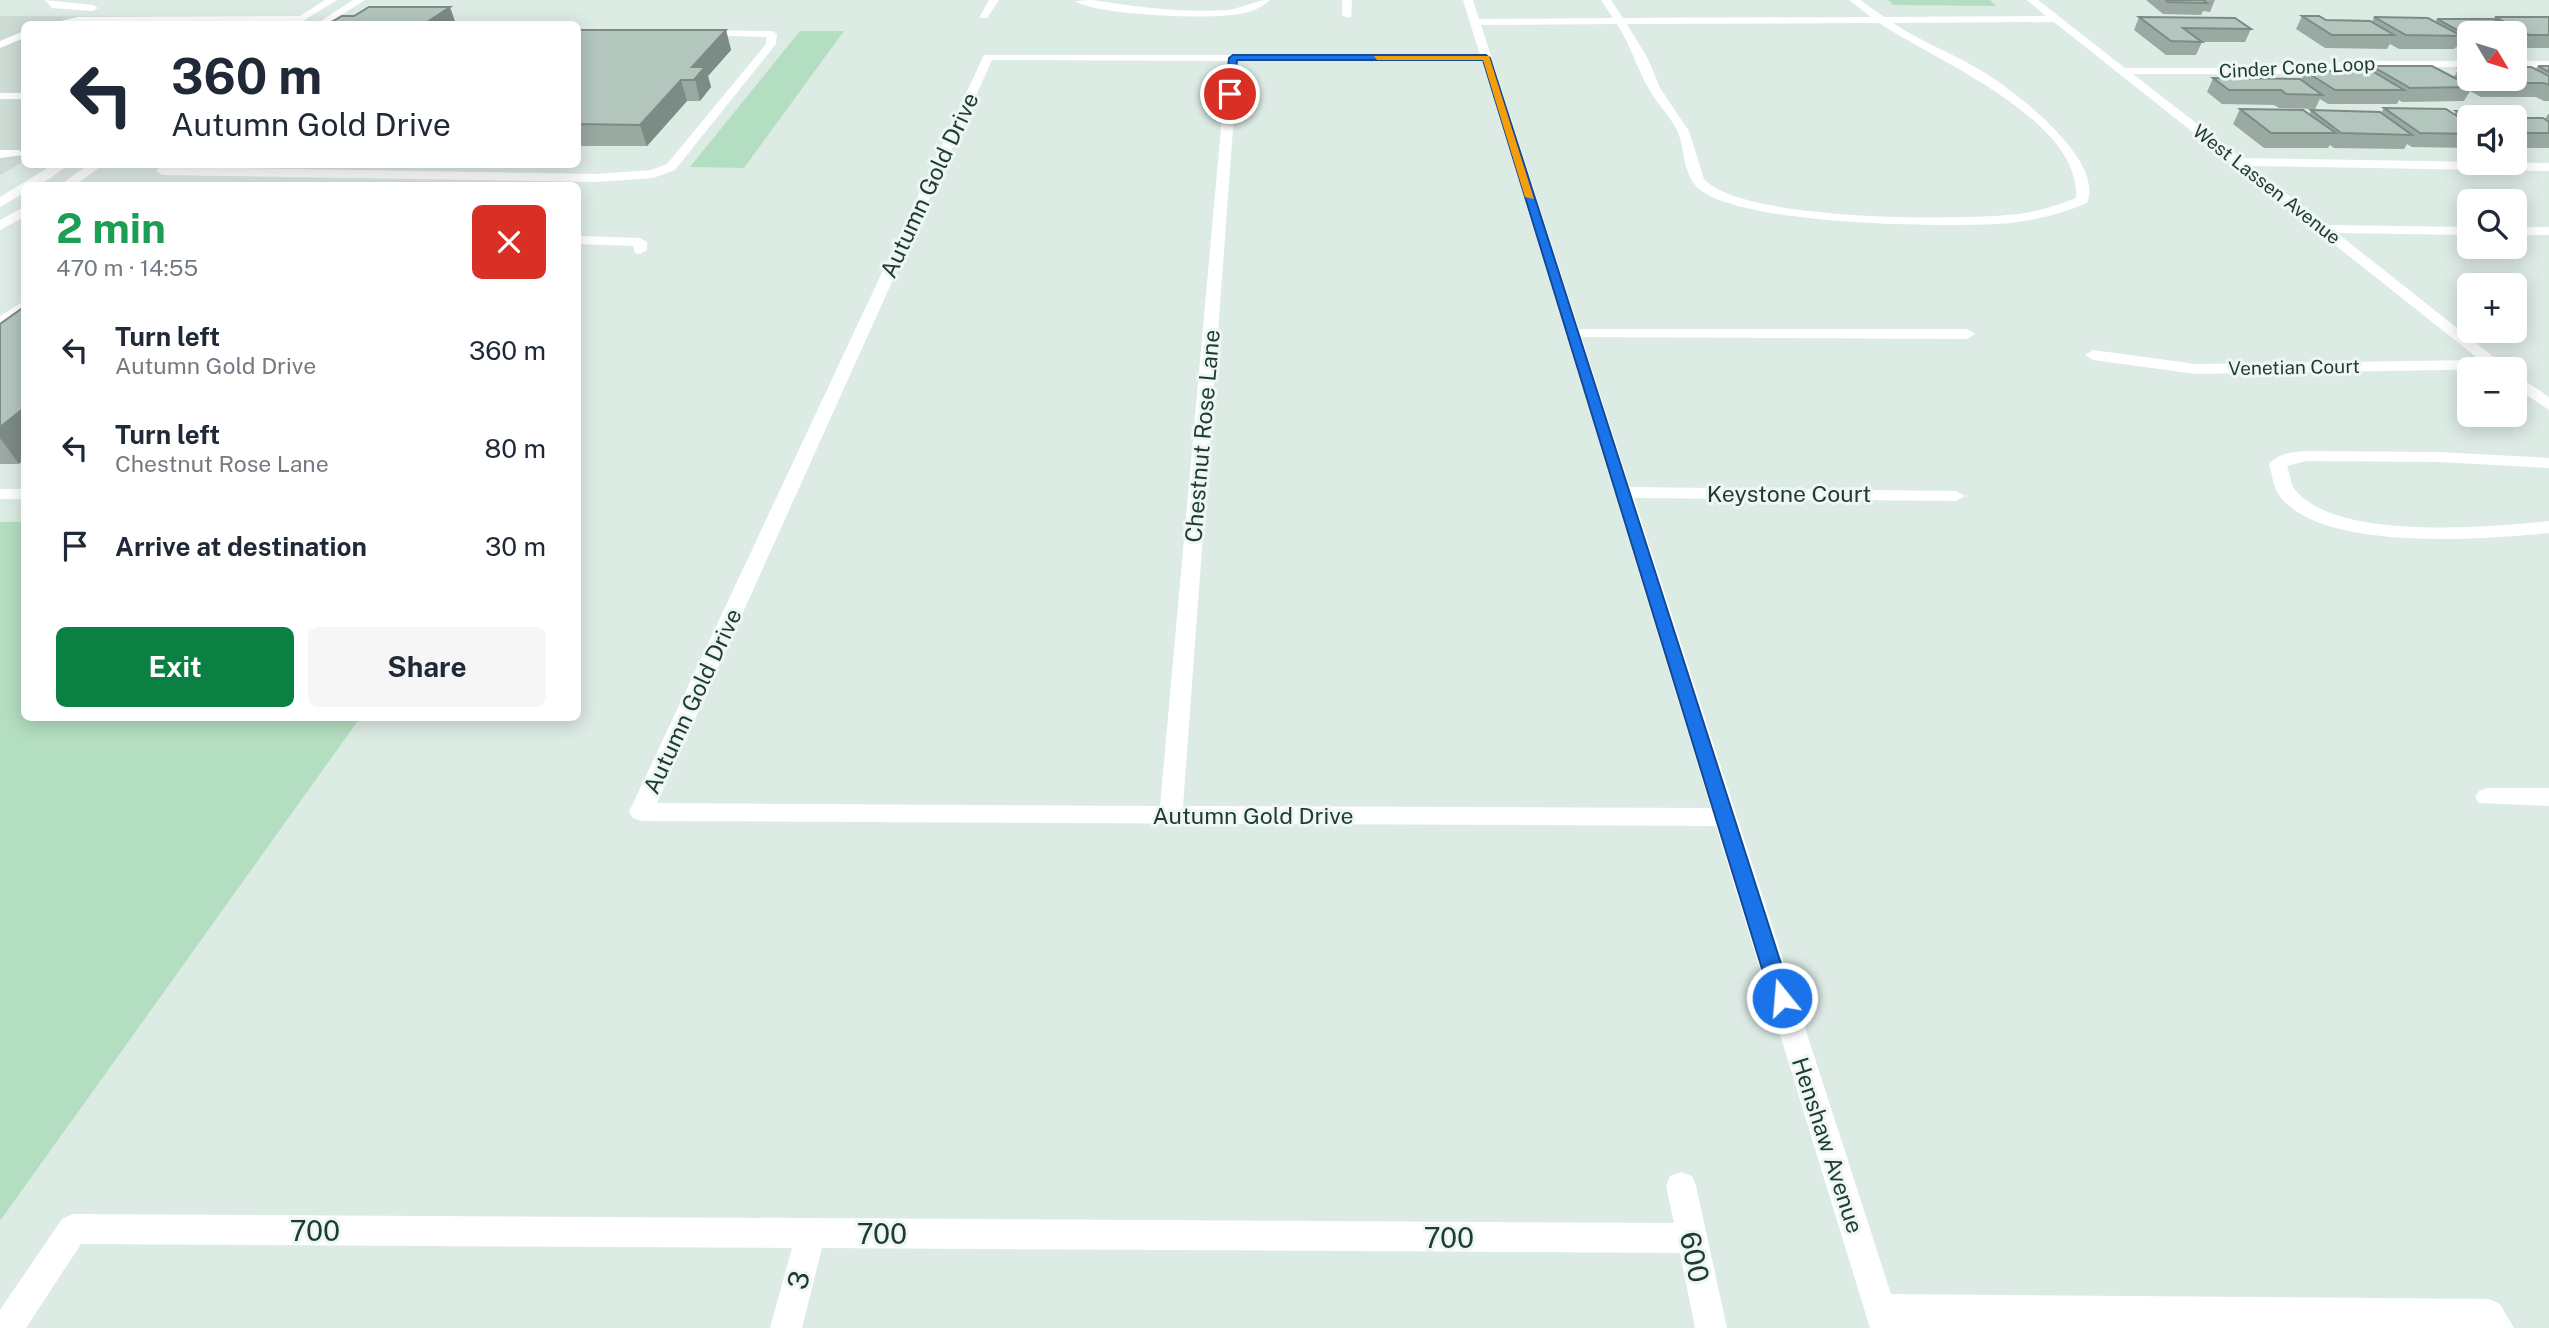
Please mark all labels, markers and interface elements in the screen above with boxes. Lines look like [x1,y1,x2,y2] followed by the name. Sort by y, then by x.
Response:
[2457,21,2527,91] north arrow
[2457,21,2527,427] map controls
[171,47,322,105] text: 360 m
[56,49,147,140] icon: left
[2218,52,2376,82] street label: Cinder Cone Loop
[1200,64,1260,124] pin
[1211,75,1249,113] icon: arrive
[874,88,984,282] street label: Autumn Gold Drive
[2457,105,2527,175] button: sound
[171,106,451,143] text: Autumn Gold Drive
[2189,120,2345,248] street label: West Lassen Avenue
[2457,189,2527,259] button: search
[56,203,166,252] text: 2 min
[472,205,546,279] button: close
[56,254,198,281] text: 470 m · 14:55
[2457,273,2527,343] button: +
[115,321,220,352] text: Turn left
[1179,328,1225,544] street label: Chestnut Rose Lane
[56,331,94,369] icon: left
[469,335,546,366] text: 360 m
[115,352,316,379] text: Autumn Gold Drive
[2228,355,2360,379] street label: Venetian Court
[2457,357,2527,427] button: −
[115,419,220,450] text: Turn left
[56,429,94,467] icon: left
[485,433,546,464] text: 80 m
[115,450,329,477] text: Chestnut Rose Lane
[1707,480,1871,507] street label: Keystone Court
[56,527,94,565] icon: arrive
[115,531,367,562] text: Arrive at destination
[485,531,546,562] text: 30 m
[637,604,747,798] street label: Autumn Gold Drive
[56,627,294,707] button: Exit
[308,627,546,707] button: Share
[1152,802,1354,829] street label: Autumn Gold Drive
[1745,961,1819,1035] position arrow
[1787,1054,1869,1236] street label: Henshaw Avenue
[290,1214,340,1247] street label: 700
[857,1217,907,1250] street label: 700
[1424,1221,1474,1254] street label: 700
[1674,1228,1716,1286] street label: 600
[780,1267,816,1293] street label: 3

